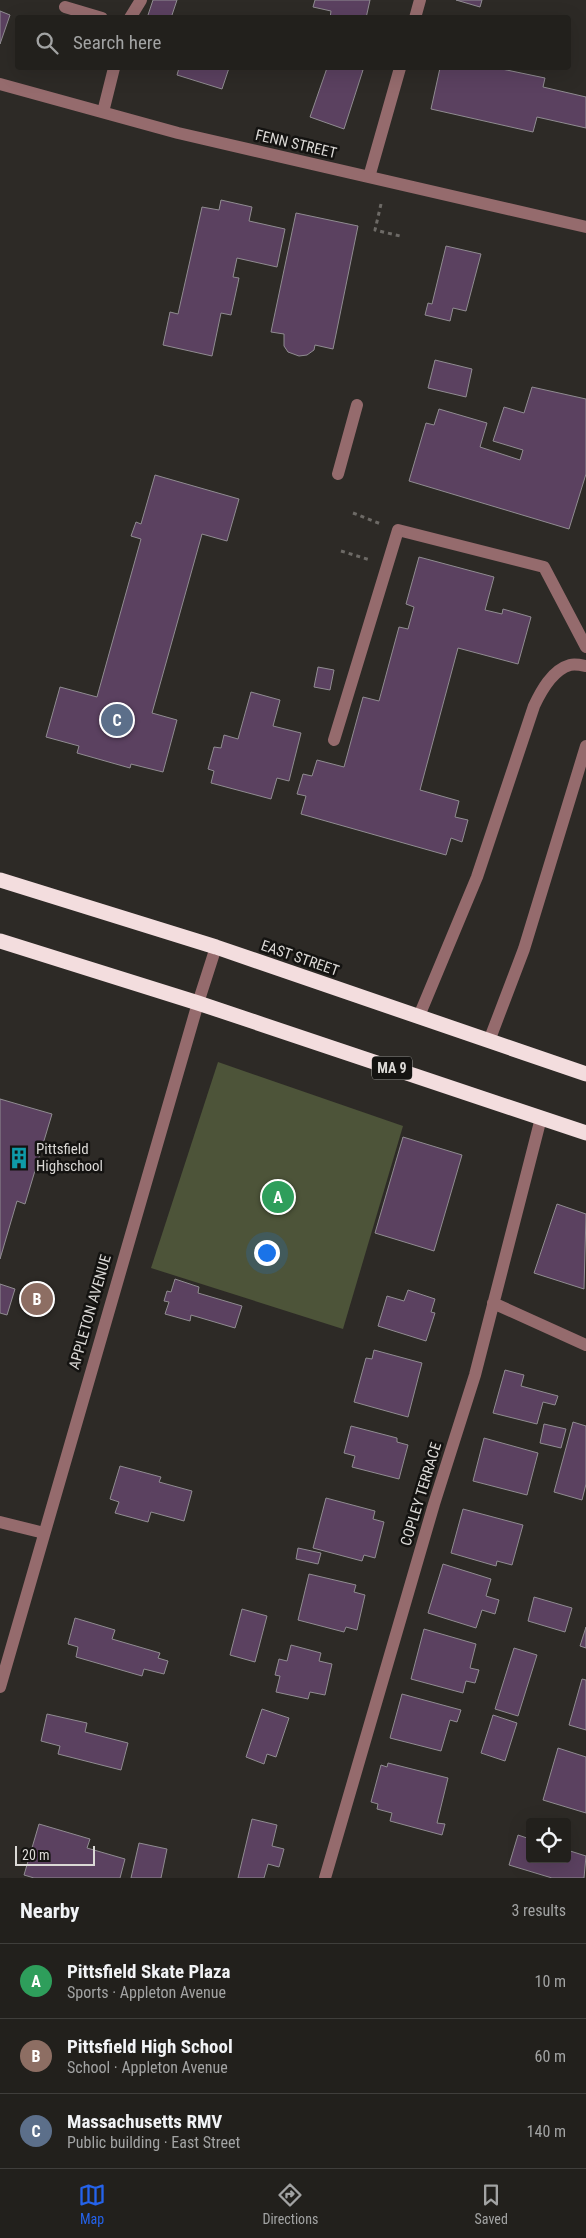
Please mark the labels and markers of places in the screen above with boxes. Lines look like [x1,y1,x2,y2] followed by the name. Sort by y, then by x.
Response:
[101,701,133,739] pin: C
[36,1140,103,1175] place label: Pittsfield Highschool
[6,1145,32,1171] building icon: Pittsfield Highschool
[262,1178,294,1216] pin: A
[21,1280,53,1318] pin: B

